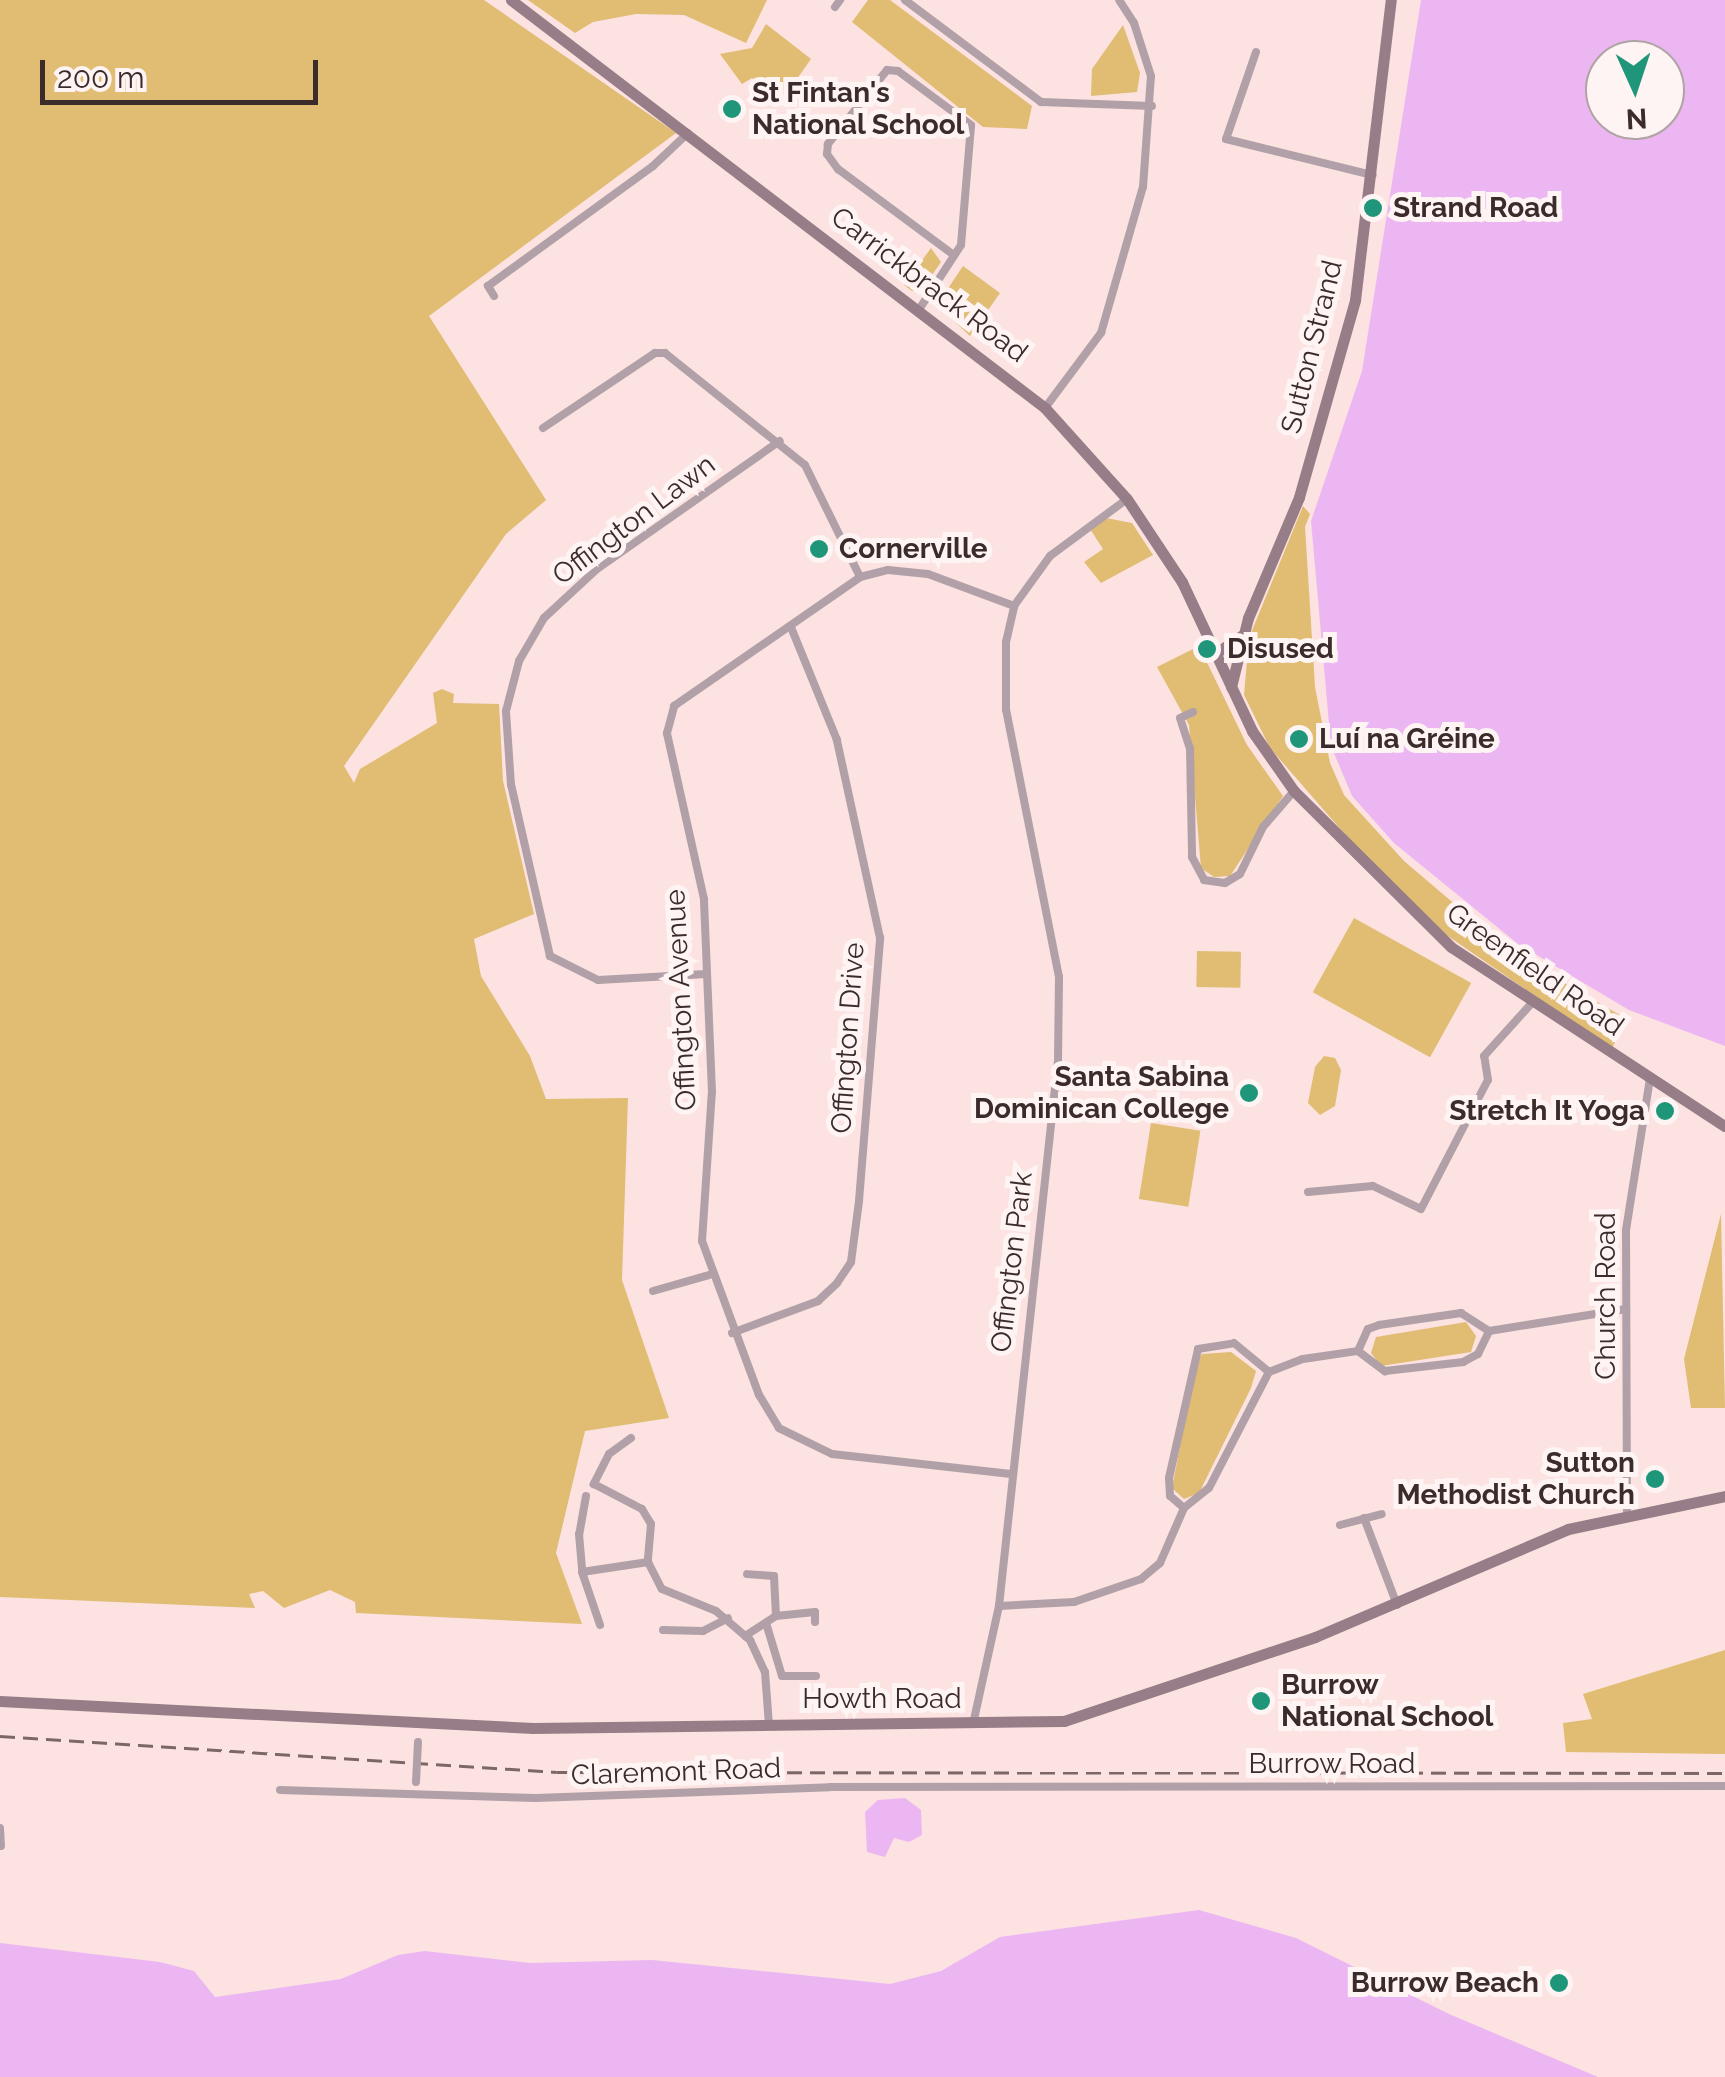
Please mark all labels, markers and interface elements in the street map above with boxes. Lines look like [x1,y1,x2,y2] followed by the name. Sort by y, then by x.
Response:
[45,40,322,102] scale bar
[1585,40,1685,140] north arrow
[57,60,145,95] text: 200 m
[752,76,965,142] place label: St Fintan's National School
[721,98,743,120] marker: St Fintan's National School
[1625,101,1648,135] text: N
[1393,191,1558,225] place label: Strand Road
[1362,197,1384,219] marker: Strand Road
[824,200,1034,370] street label: Carrickbrack Road
[1274,257,1350,437] street label: Sutton Strand
[546,448,722,592] street label: Offington Lawn
[839,532,988,566] place label: Cornerville
[808,538,830,560] marker: Cornerville
[1227,632,1334,666] place label: Disused
[1196,638,1218,660] marker: Disused
[1319,722,1495,756] place label: Luí na Gréine
[1288,728,1310,750] marker: Luí na Gréine
[658,888,704,1112] street label: Offington Avenue
[1440,896,1630,1044] street label: Greenfield Road
[825,941,871,1135] street label: Offington Drive
[974,1060,1229,1126] place label: Santa Sabina Dominican College
[1238,1082,1260,1104] marker: Santa Sabina Dominican College
[1448,1094,1645,1128] place label: Stretch It Yoga
[1654,1100,1676,1122] marker: Stretch It Yoga
[984,1170,1040,1354] street label: Offington Park
[1589,1212,1623,1380] street label: Church Road
[1397,1446,1635,1512] place label: Sutton Methodist Church
[1644,1468,1666,1490] marker: Sutton Methodist Church
[1281,1668,1494,1734] place label: Burrow National School
[802,1682,962,1716] street label: Howth Road
[1250,1690,1272,1712] marker: Burrow National School
[1248,1747,1416,1781] street label: Burrow Road
[570,1752,782,1792] street label: Claremont Road
[1350,1966,1539,2000] place label: Burrow Beach
[1548,1972,1570,1994] marker: Burrow Beach

